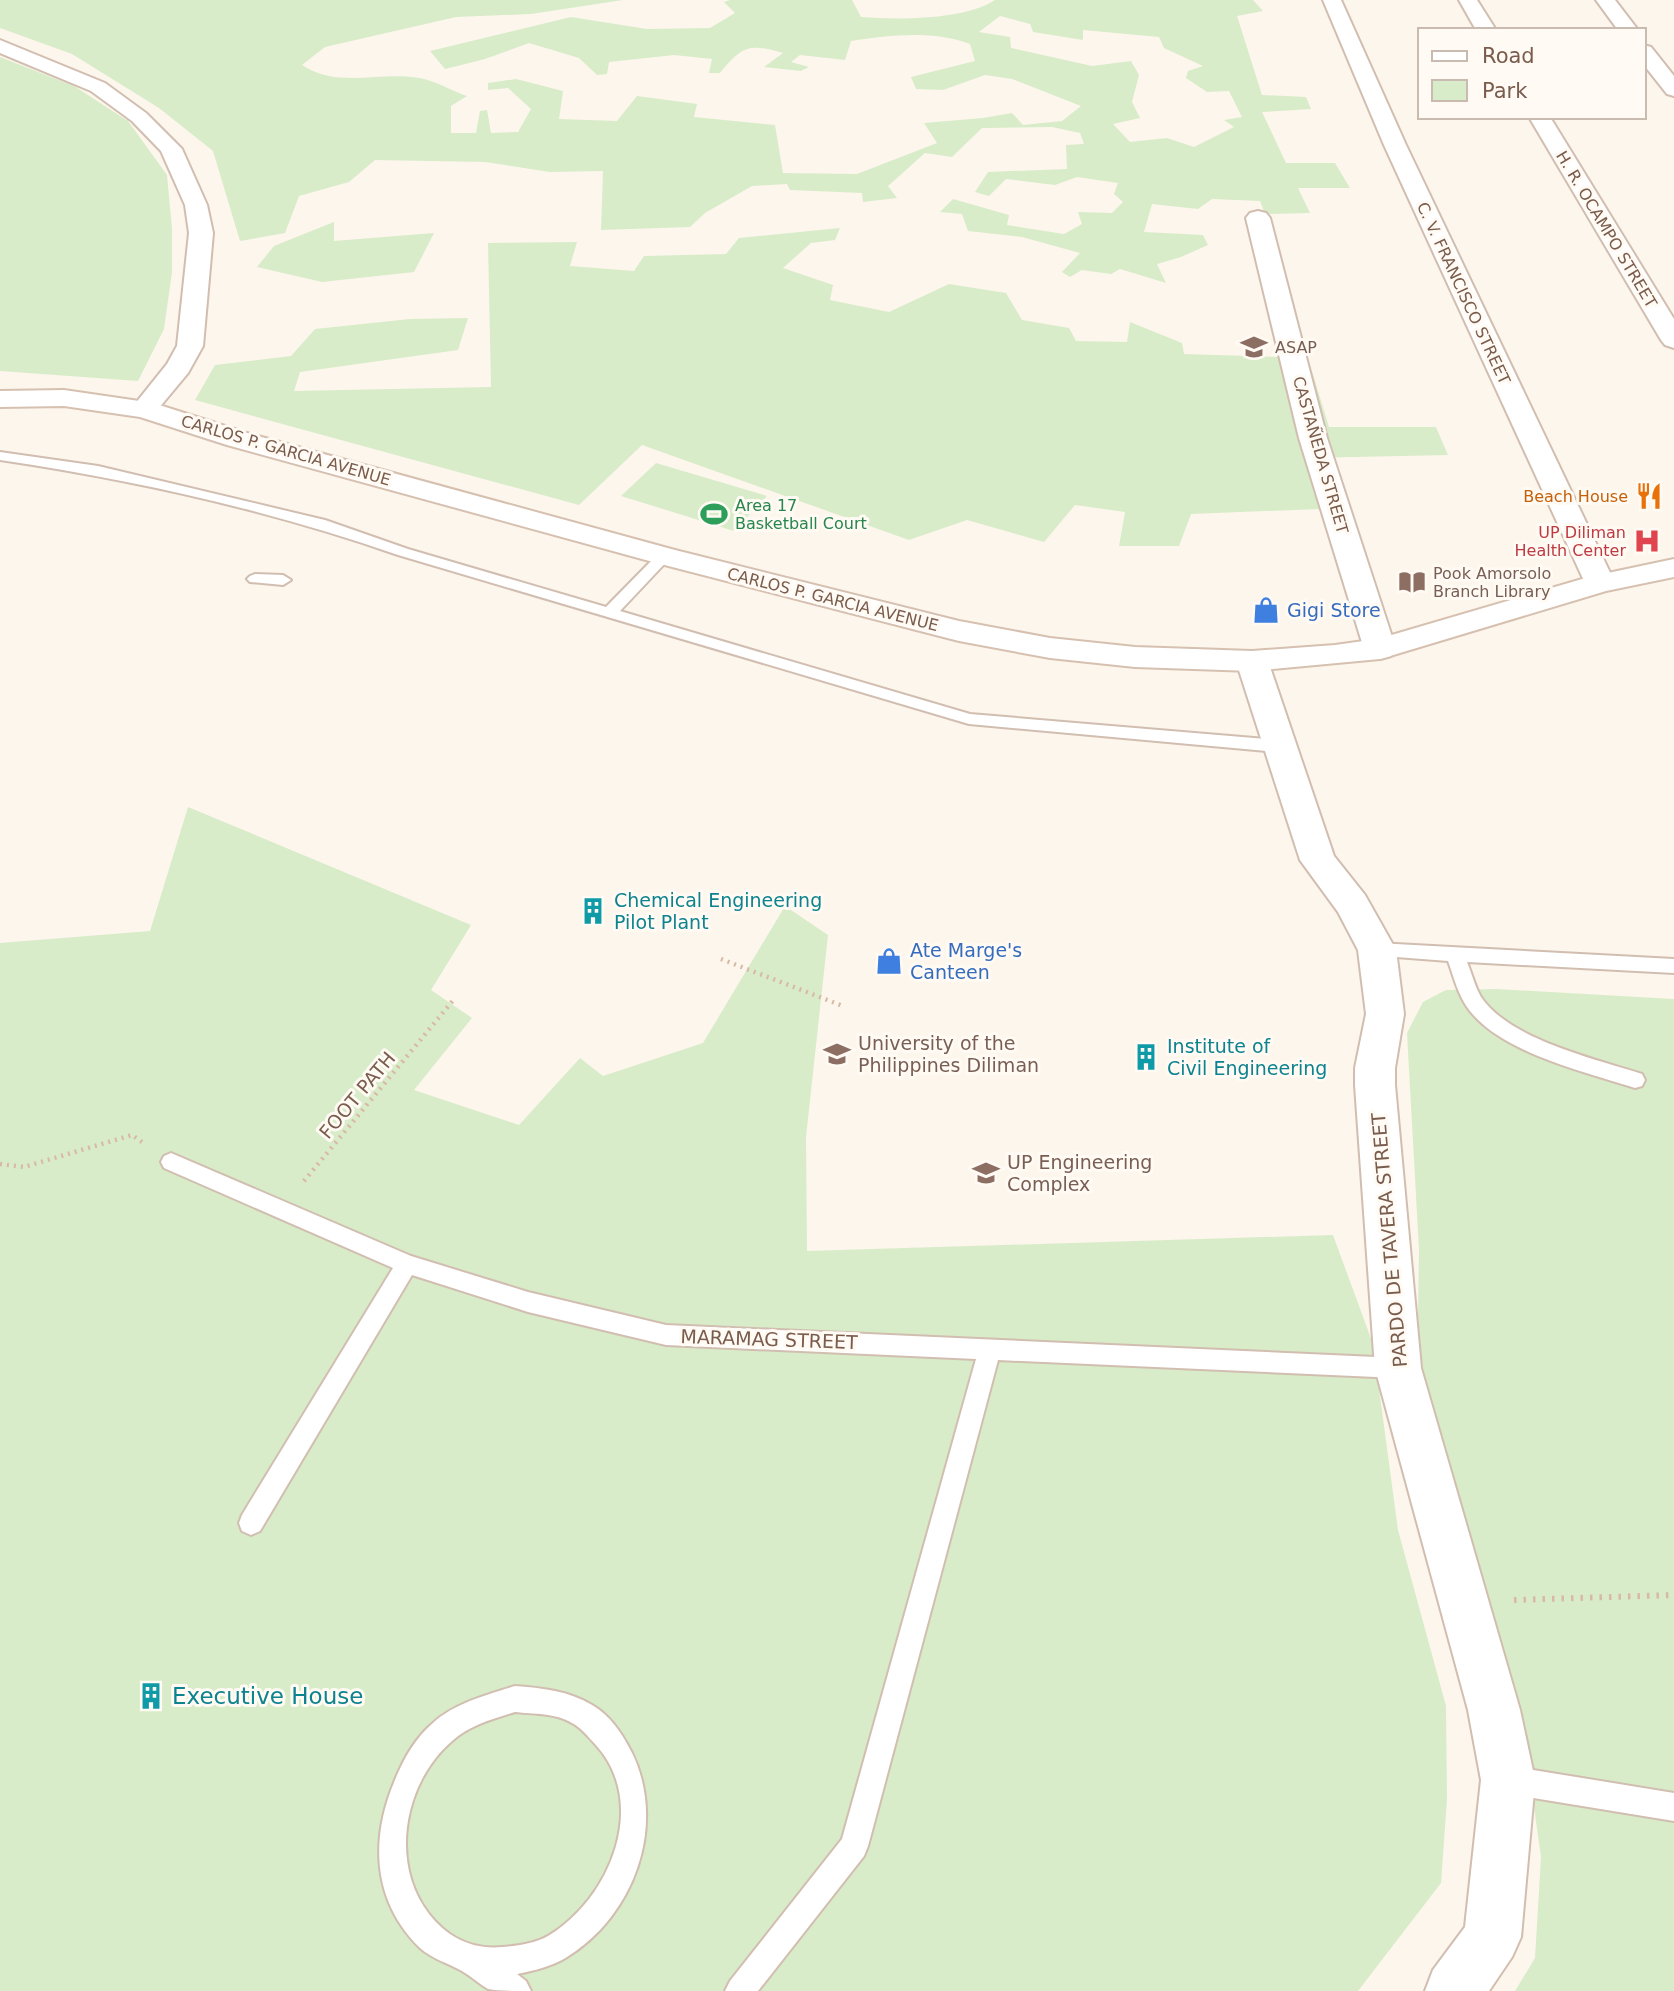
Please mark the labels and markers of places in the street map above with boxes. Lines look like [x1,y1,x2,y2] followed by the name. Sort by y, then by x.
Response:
[1239,332,1269,362] school or university icon: ASAP
[1275,338,1317,357] place label: ASAP
[1634,481,1664,511] restaurant icon: Beach House
[1523,487,1628,506] place label: Beach House
[735,496,867,533] place label: Area 17 Basketball Court
[699,499,729,529] sports icon: Area 17 Basketball Court
[1515,523,1626,560] place label: UP Diliman Health Center
[1632,526,1662,556] hospital icon: UP Diliman Health Center
[1433,564,1551,601] place label: Pook Amorsolo Branch Library
[1397,567,1427,597] library icon: Pook Amorsolo Branch Library
[1251,595,1281,625] shop icon: Gigi Store
[1287,599,1381,621] place label: Gigi Store
[614,889,822,933] place label: Chemical Engineering Pilot Plant
[578,896,608,926] building icon: Chemical Engineering Pilot Plant
[910,939,1022,983] place label: Ate Marge's Canteen
[874,946,904,976] shop icon: Ate Marge's Canteen
[858,1032,1039,1076] place label: University of the Philippines Diliman
[1167,1035,1327,1079] place label: Institute of Civil Engineering
[822,1039,852,1069] school or university icon: University of the Philippines Diliman
[1131,1042,1161,1072] building icon: Institute of Civil Engineering
[1007,1151,1152,1195] place label: UP Engineering Complex
[971,1158,1001,1188] school or university icon: UP Engineering Complex
[136,1681,166,1711] building icon: Executive House
[172,1683,363,1709] place label: Executive House

